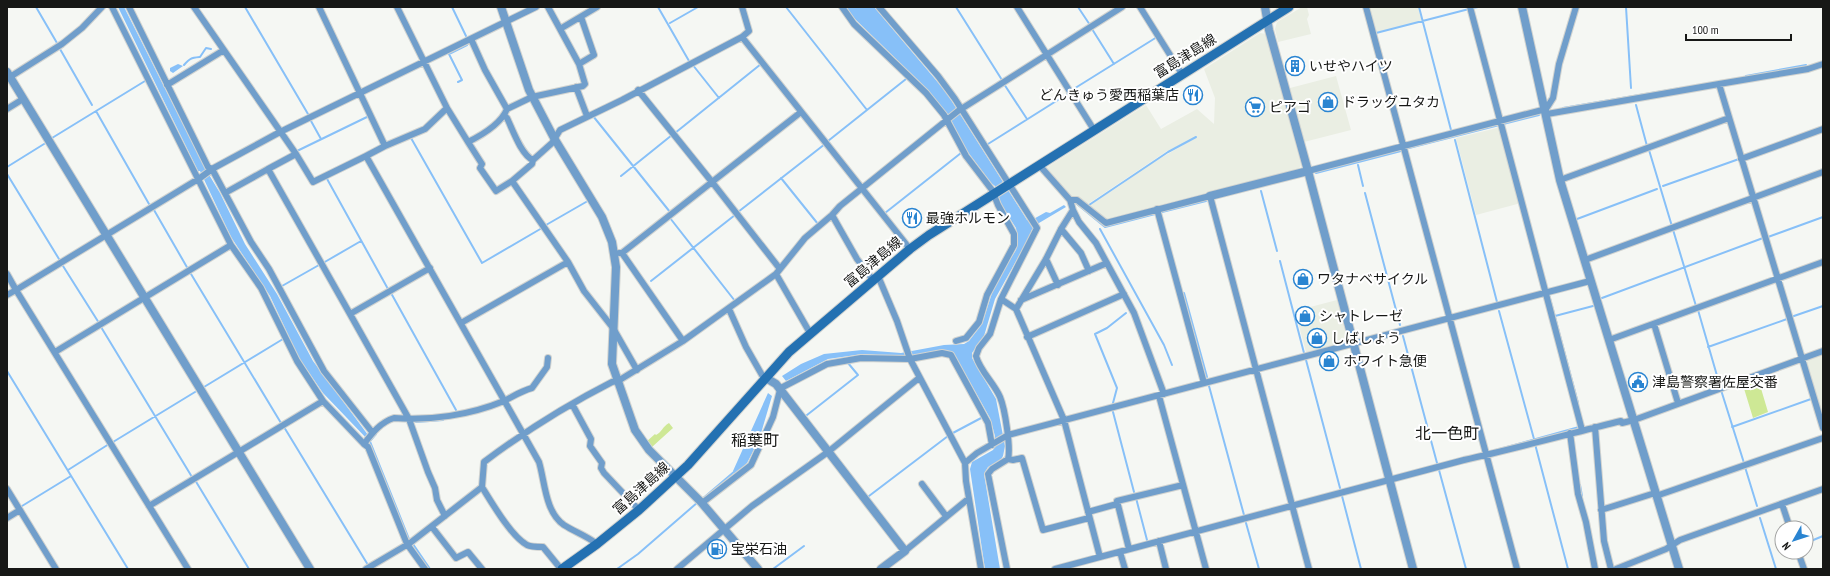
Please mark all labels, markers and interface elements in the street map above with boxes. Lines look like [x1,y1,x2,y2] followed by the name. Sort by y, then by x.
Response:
[1686,16,1791,42] scale bar
[1692,22,1719,37] text: 100 m
[1151,30,1219,82] street label: 富島津島線
[1284,55,1306,77] building icon: いせやハイツ
[1309,57,1393,75] place label: いせやハイツ
[1182,84,1204,106] restaurant icon: どんきゅう愛西稲葉店
[1039,86,1179,104] place label: どんきゅう愛西稲葉店
[1317,91,1339,113] shop icon: ドラッグユタカ
[1342,93,1440,111] place label: ドラッグユタカ
[1244,96,1266,118] supermarket icon: ピアゴ
[1269,98,1311,116] place label: ピアゴ
[901,207,923,229] restaurant icon: 最強ホルモン
[926,209,1010,227] place label: 最強ホルモン
[840,233,906,291] street label: 富島津島線
[1292,268,1314,290] shop icon: ワタナベサイクル
[1317,270,1428,288] place label: ワタナベサイクル
[1294,305,1316,327] shop icon: シャトレーゼ
[1319,307,1403,325] place label: シャトレーゼ
[1306,327,1328,349] shop icon: しばしょう
[1331,329,1401,347] place label: しばしょう
[1318,350,1340,372] shop icon: ホワイト急便
[1343,352,1427,370] place label: ホワイト急便
[1627,371,1649,393] public building icon: 津島警察署佐屋交番
[1652,373,1778,391] place label: 津島警察署佐屋交番
[1415,423,1479,443] district label: 北一色町
[731,430,779,450] district label: 稲葉町
[609,458,673,518] street label: 富島津島線
[1774,520,1814,560] north arrow
[706,538,728,560] fuel station icon: 宝栄石油
[731,540,787,558] place label: 宝栄石油
[1779,540,1794,553] text: N

